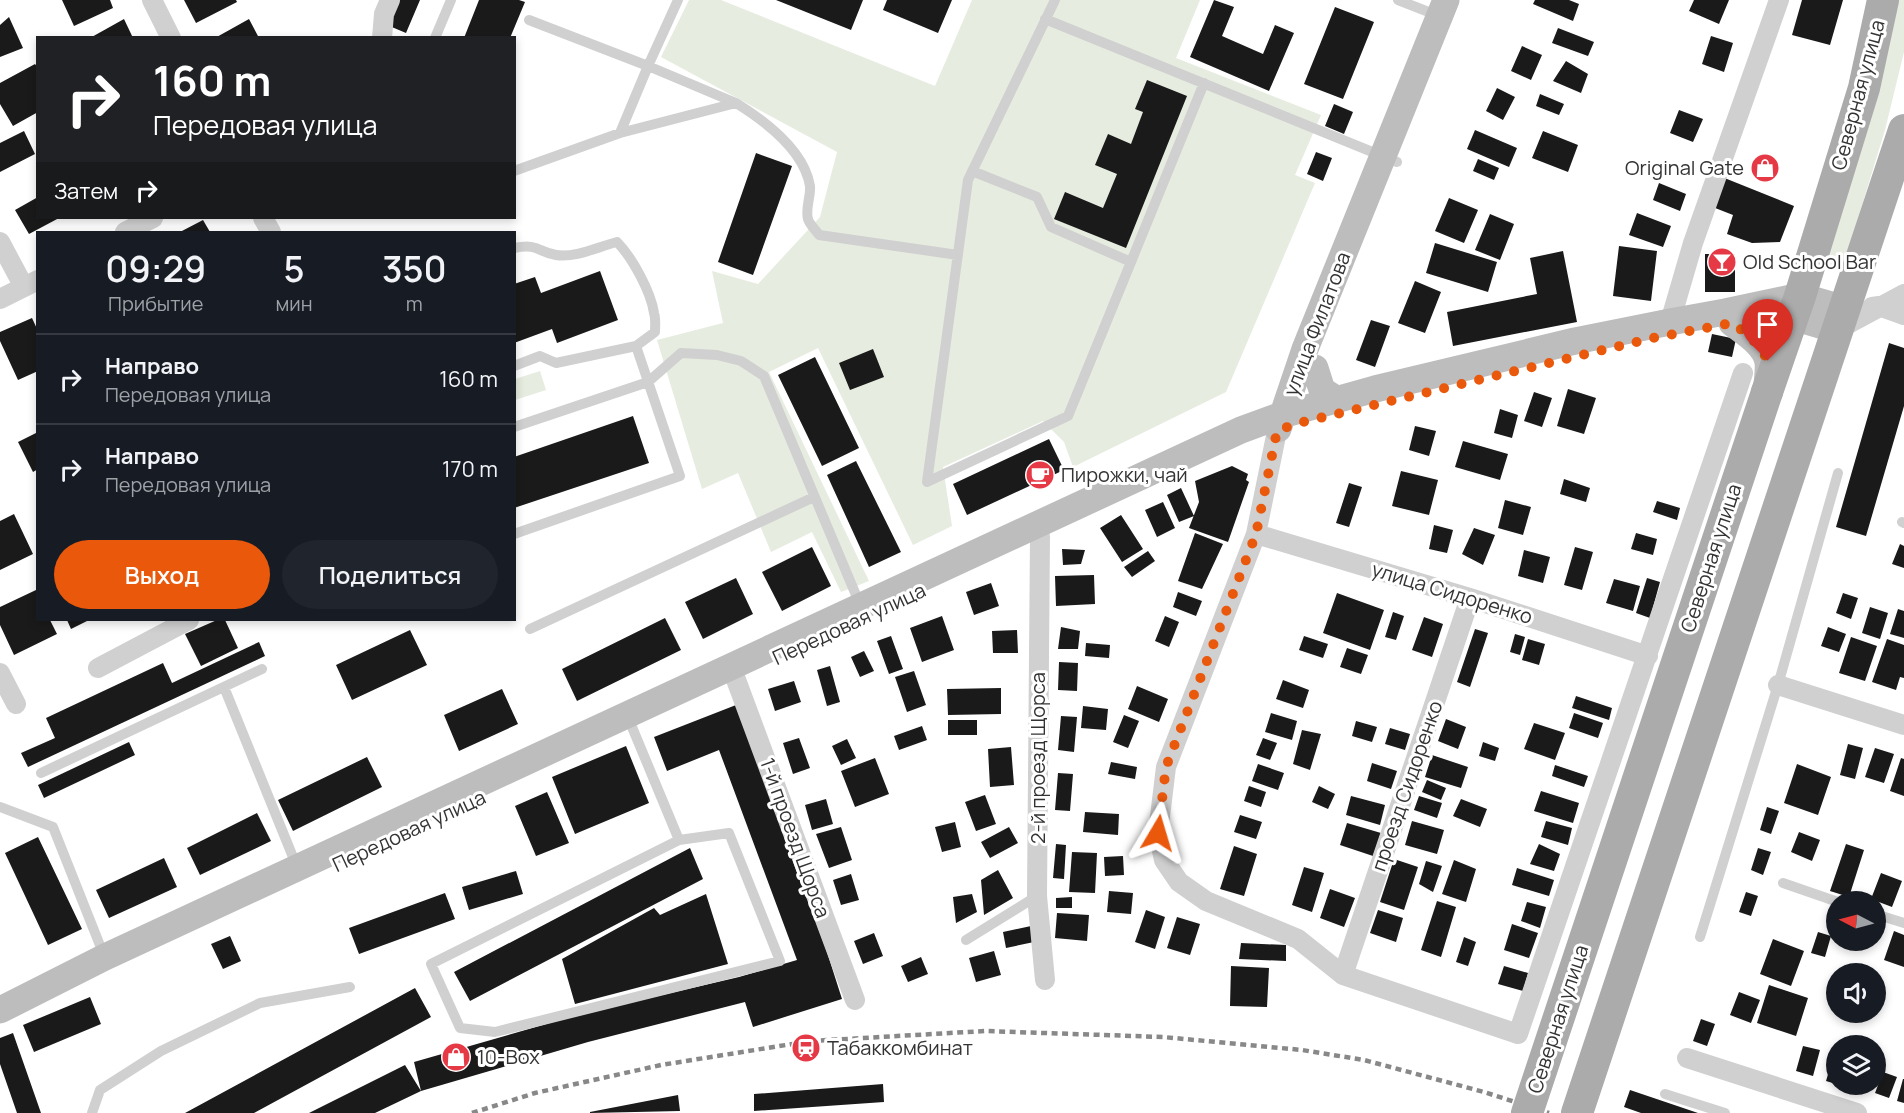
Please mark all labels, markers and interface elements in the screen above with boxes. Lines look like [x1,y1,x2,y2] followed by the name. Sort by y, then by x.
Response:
[1824,17,1891,173] street label: Северная улица
[153,51,271,109] text: 160 m
[54,60,132,138] icon: right
[153,106,377,143] text: Передовая улица
[1749,152,1781,184] shop icon: Original Gate
[1625,154,1744,181] place label: Original Gate
[130,174,163,207] icon: right
[54,176,118,206] text: Затем
[105,244,206,293] text: 09:29
[284,244,305,293] text: 5
[382,244,447,293] text: 350
[1706,246,1738,278] bar icon: Old School Bar
[1277,248,1356,400] street label: улица Филатова
[1743,248,1876,275] place label: Old School Bar
[108,290,203,317] text: Прибытие
[276,290,313,317] text: мин
[406,290,423,317] text: m
[1742,299,1793,361] pin
[1751,308,1784,341] icon: arrive
[105,351,199,381] text: Направо
[54,363,87,396] icon: right
[439,364,498,394] text: 160 m
[105,381,271,408] text: Передовая улица
[105,441,199,471] text: Направо
[54,453,87,486] icon: right
[442,454,498,484] text: 170 m
[1024,459,1056,491] cafe icon: Пирожки, чай
[1061,461,1188,488] place label: Пирожки, чай
[105,471,271,498] text: Передовая улица
[1674,480,1747,636] street label: Северная улица
[54,540,270,609] button: Выход
[282,540,498,609] button: Поделиться
[1368,555,1536,630] street label: улица Сидоренко
[768,576,930,671] street label: Передовая улица
[1024,672,1051,844] street label: 2-й проезд Щорса
[1365,697,1448,875] street label: проезд Сидоренко
[754,754,837,922] street label: 1-й проезд Щорса
[328,783,490,878] street label: Передовая улица
[1126,801,1190,865] position arrow
[1826,891,1886,951] north arrow
[1826,891,1886,1095] map controls
[1521,941,1594,1097] street label: Северная улица
[1826,963,1886,1023] button: sound
[790,1032,822,1064] station icon: Табаккомбинат
[827,1034,973,1061] place label: Табаккомбинат
[1826,1035,1886,1095] button: layers
[440,1041,472,1073] shop icon: 10-Box
[477,1043,540,1070] place label: 10-Box

